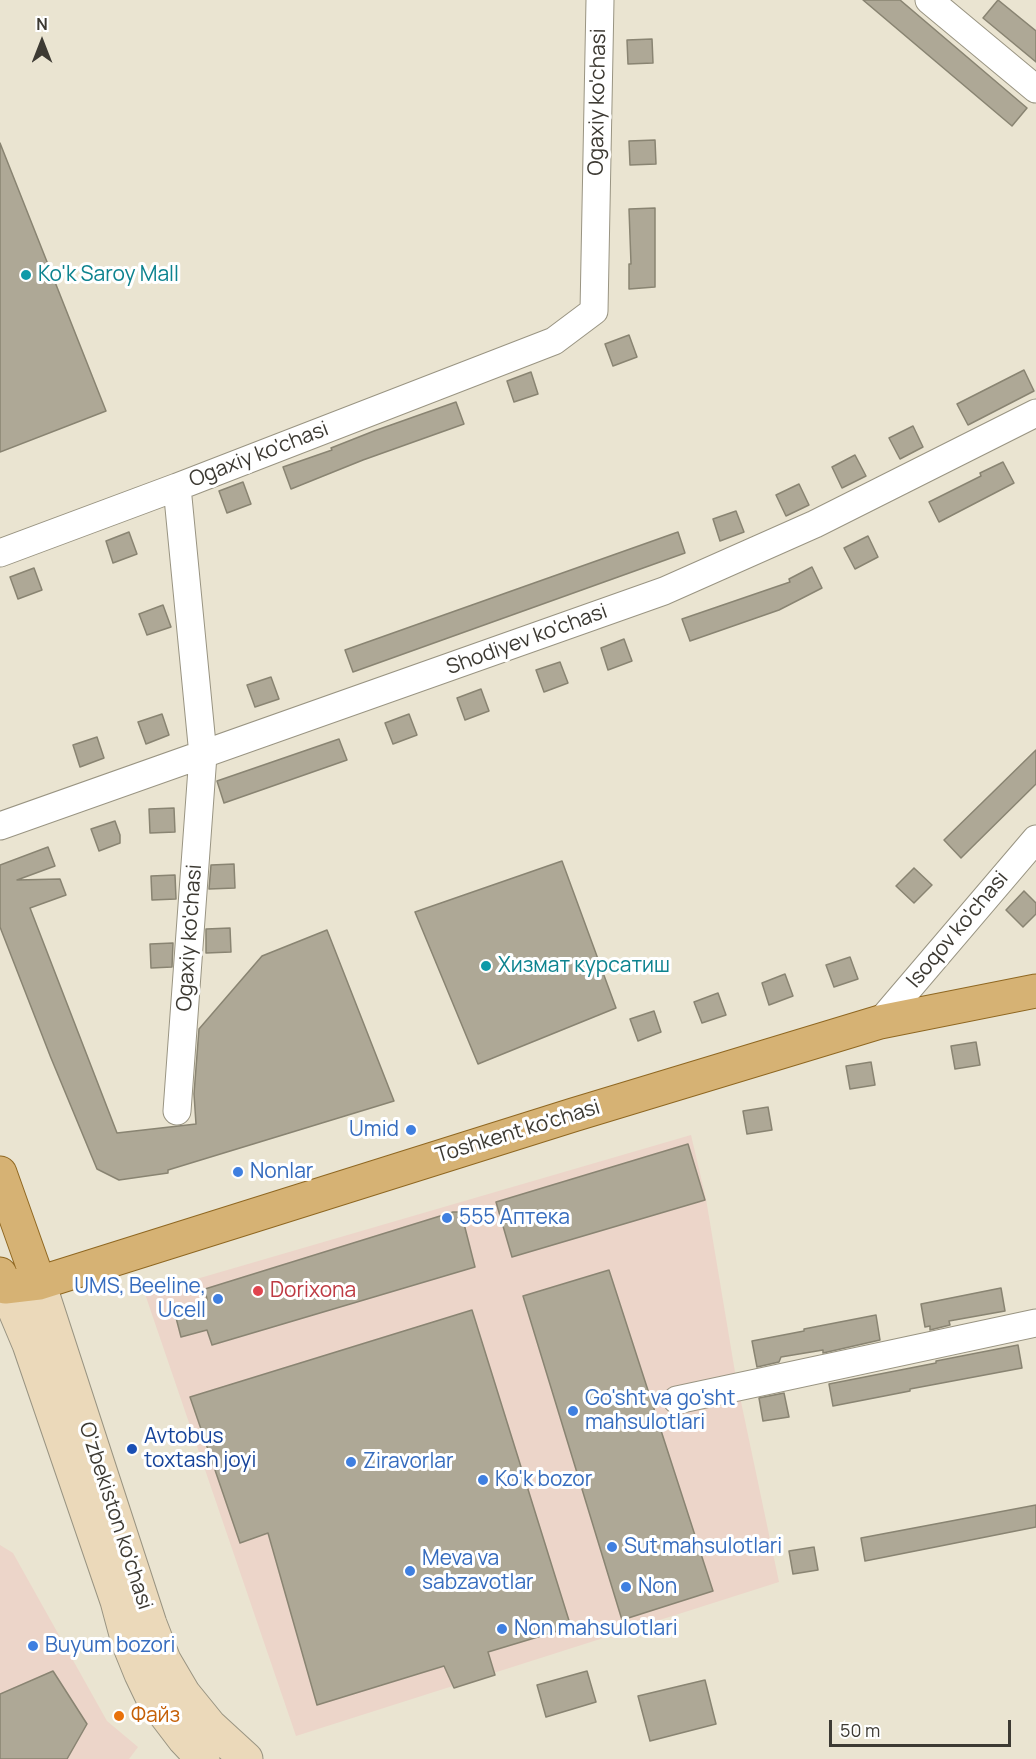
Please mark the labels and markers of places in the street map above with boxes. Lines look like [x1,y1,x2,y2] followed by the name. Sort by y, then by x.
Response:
[38,262,179,288] place label: Ko'k Saroy Mall
[19,268,33,282] marker: Ko'k Saroy Mall
[498,953,670,979] place label: Хизмат курсатиш
[479,959,493,973] marker: Хизмат курсатиш
[349,1117,399,1143] place label: Umid
[404,1123,418,1137] marker: Umid
[250,1159,313,1185] place label: Nonlar
[231,1165,245,1179] marker: Nonlar
[459,1205,570,1231] place label: 555 Аптека
[440,1211,454,1225] marker: 555 Аптека
[74,1274,206,1324] place label: UMS, Beeline, Ucell
[270,1278,356,1304] place label: Dorixona
[251,1284,265,1298] marker: Dorixona
[211,1292,225,1306] marker: UMS, Beeline, Ucell
[585,1386,735,1436] place label: Go'sht va go'sht mahsulotlari
[566,1404,580,1418] marker: Go'sht va go'sht mahsulotlari
[144,1424,256,1474] place label: Avtobus toxtash joyi
[125,1442,139,1456] marker: Avtobus toxtash joyi
[363,1449,454,1475] place label: Ziravorlar
[344,1455,358,1469] marker: Ziravorlar
[495,1467,592,1493] place label: Ko'k bozor
[476,1473,490,1487] marker: Ko'k bozor
[624,1534,782,1560] place label: Sut mahsulotlari
[605,1540,619,1554] marker: Sut mahsulotlari
[422,1546,534,1596] place label: Meva va sabzavotlar
[403,1564,417,1578] marker: Meva va sabzavotlar
[638,1574,677,1600] place label: Non
[619,1580,633,1594] marker: Non
[514,1616,678,1642] place label: Non mahsulotlari
[495,1622,509,1636] marker: Non mahsulotlari
[45,1633,176,1659] place label: Buyum bozori
[26,1639,40,1653] marker: Buyum bozori
[131,1703,180,1729] place label: Файз
[112,1709,126,1723] marker: Файз

